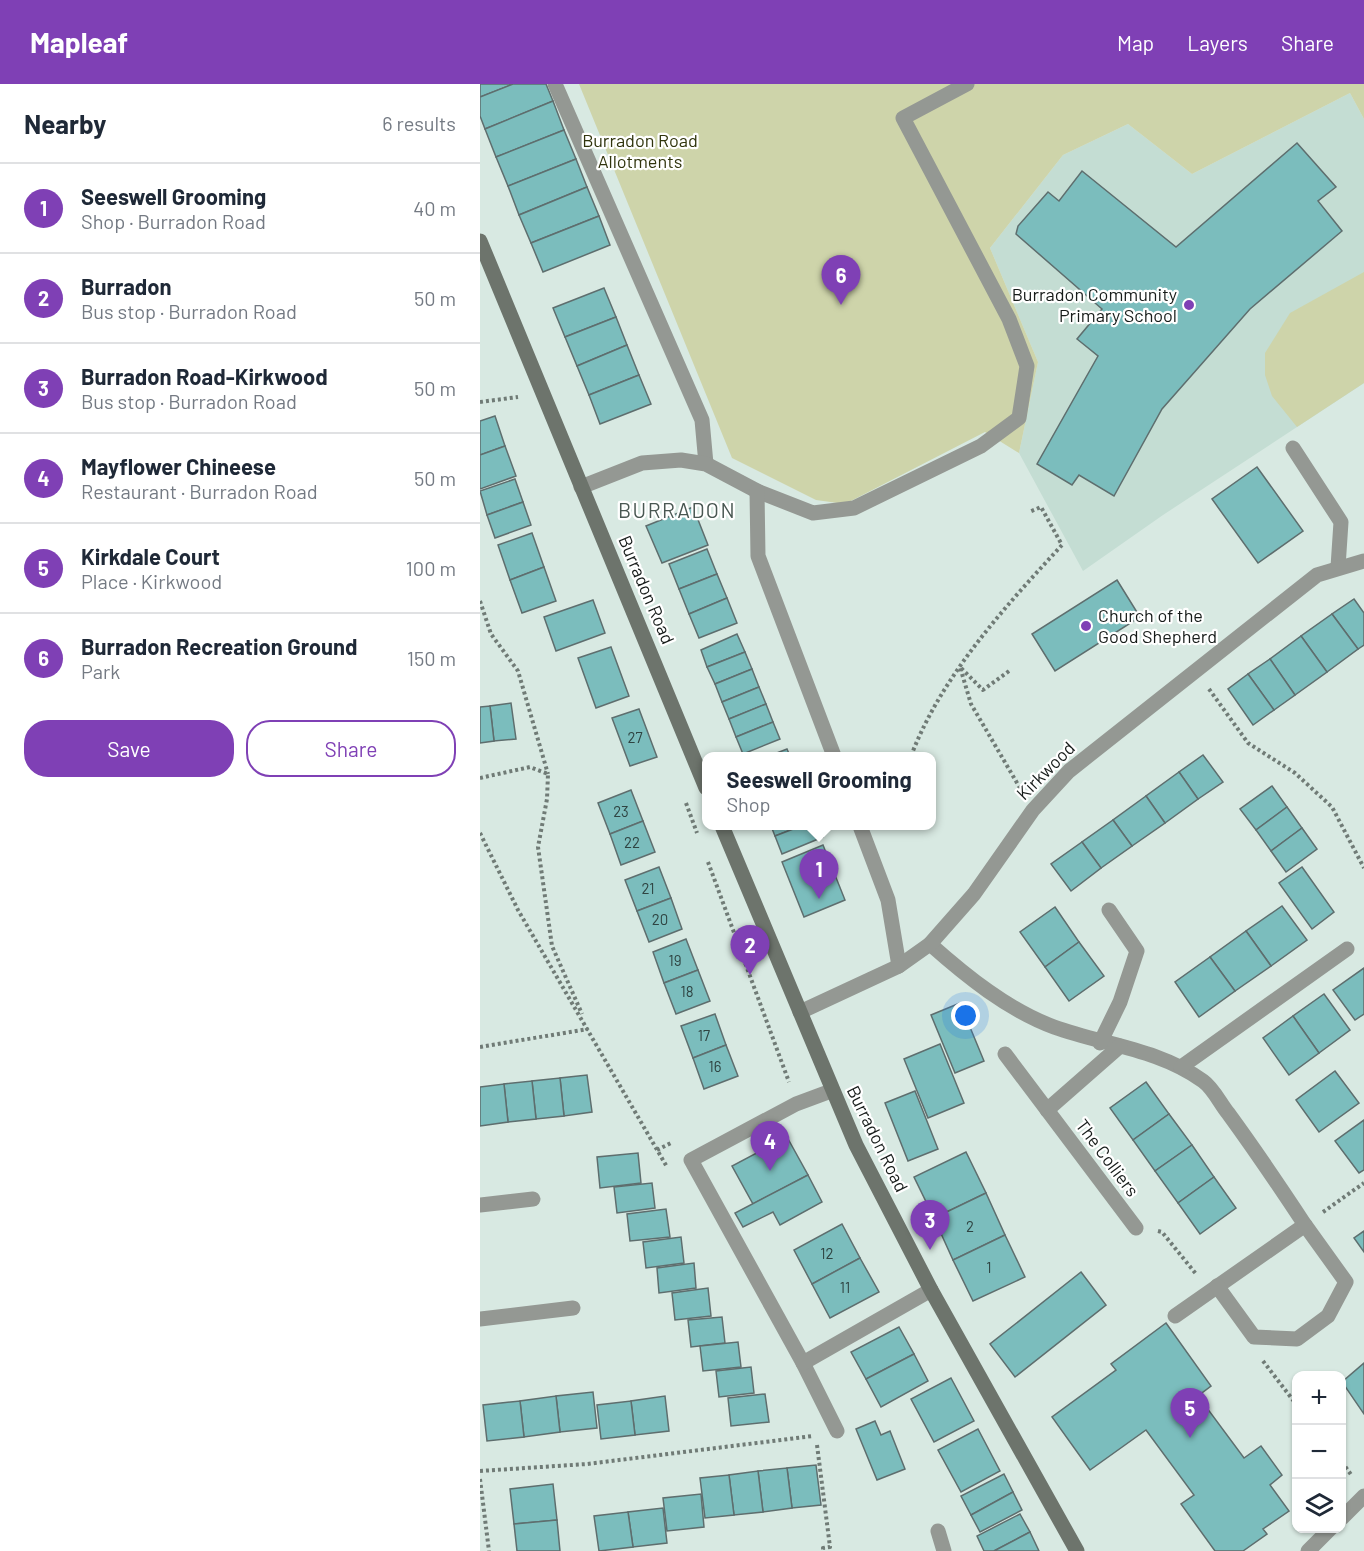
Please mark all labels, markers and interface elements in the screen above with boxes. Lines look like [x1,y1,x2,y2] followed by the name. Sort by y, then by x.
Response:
[30,25,128,59] text: Mapleaf
[1117,30,1154,55] text: Map
[1187,30,1248,55] text: Layers
[1281,30,1334,55] text: Share
[24,108,106,139] text: Nearby
[382,111,456,135] text: 6 results
[582,129,698,172] park label: Burradon Road Allotments
[81,183,266,209] text: Seeswell Grooming
[40,196,47,220] text: 1
[413,196,456,220] text: 40 m
[81,209,266,233] text: Shop · Burradon Road
[822,256,860,305] pin: 6
[81,273,172,299] text: Burradon
[1012,283,1177,326] place label: Burradon Community Primary School
[38,286,49,310] text: 2
[414,286,456,310] text: 50 m
[1182,298,1196,312] marker: Burradon Community Primary School
[81,299,297,323] text: Bus stop · Burradon Road
[81,363,328,389] text: Burradon Road-Kirkwood
[38,376,49,400] text: 3
[414,376,456,400] text: 50 m
[81,389,297,413] text: Bus stop · Burradon Road
[81,453,276,479] text: Mayflower Chineese
[37,466,50,490] text: 4
[414,466,456,490] text: 50 m
[81,479,318,503] text: Restaurant · Burradon Road
[618,497,736,522] district label: BURRADON
[614,532,680,647] street label: Burradon Road
[81,543,220,569] text: Kirkdale Court
[38,556,49,580] text: 5
[406,556,456,580] text: 100 m
[81,569,222,593] text: Place · Kirkwood
[1098,604,1217,647] place label: Church of the Good Shepherd
[1079,619,1093,633] marker: Church of the Good Shepherd
[81,633,358,659] text: Burradon Recreation Ground
[38,646,49,670] text: 6
[407,646,456,670] text: 150 m
[81,659,120,683] text: Park
[24,720,234,777] button: Save
[246,720,456,777] button: Share
[627,728,643,746] house number: 27
[1012,737,1079,804] street label: Kirkwood
[702,752,936,830] popup
[726,766,912,792] text: Seeswell Grooming
[726,792,771,816] text: Shop
[613,802,629,820] house number: 23
[624,833,640,851] house number: 22
[800,850,838,899] pin: 1
[641,879,655,897] house number: 21
[652,910,668,928] house number: 20
[730,926,770,975] pin: 2
[668,951,682,969] house number: 19
[680,982,694,1000] house number: 18
[951,1001,980,1030] your location
[698,1026,710,1044] house number: 17
[709,1057,721,1075] house number: 16
[843,1082,913,1195] street label: Burradon Road
[1072,1114,1144,1200] street label: The Colliers
[750,1122,790,1171] pin: 4
[910,1200,950,1250] pin: 3
[966,1217,974,1235] house number: 2
[820,1244,834,1262] house number: 12
[986,1258,992,1276] house number: 1
[840,1278,850,1296] house number: 11
[1292,1371,1346,1533] map controls
[1292,1371,1346,1425] button: +
[1170,1388,1210,1438] pin: 5
[1292,1425,1346,1479] button: −
[1292,1479,1346,1533] button: layers

